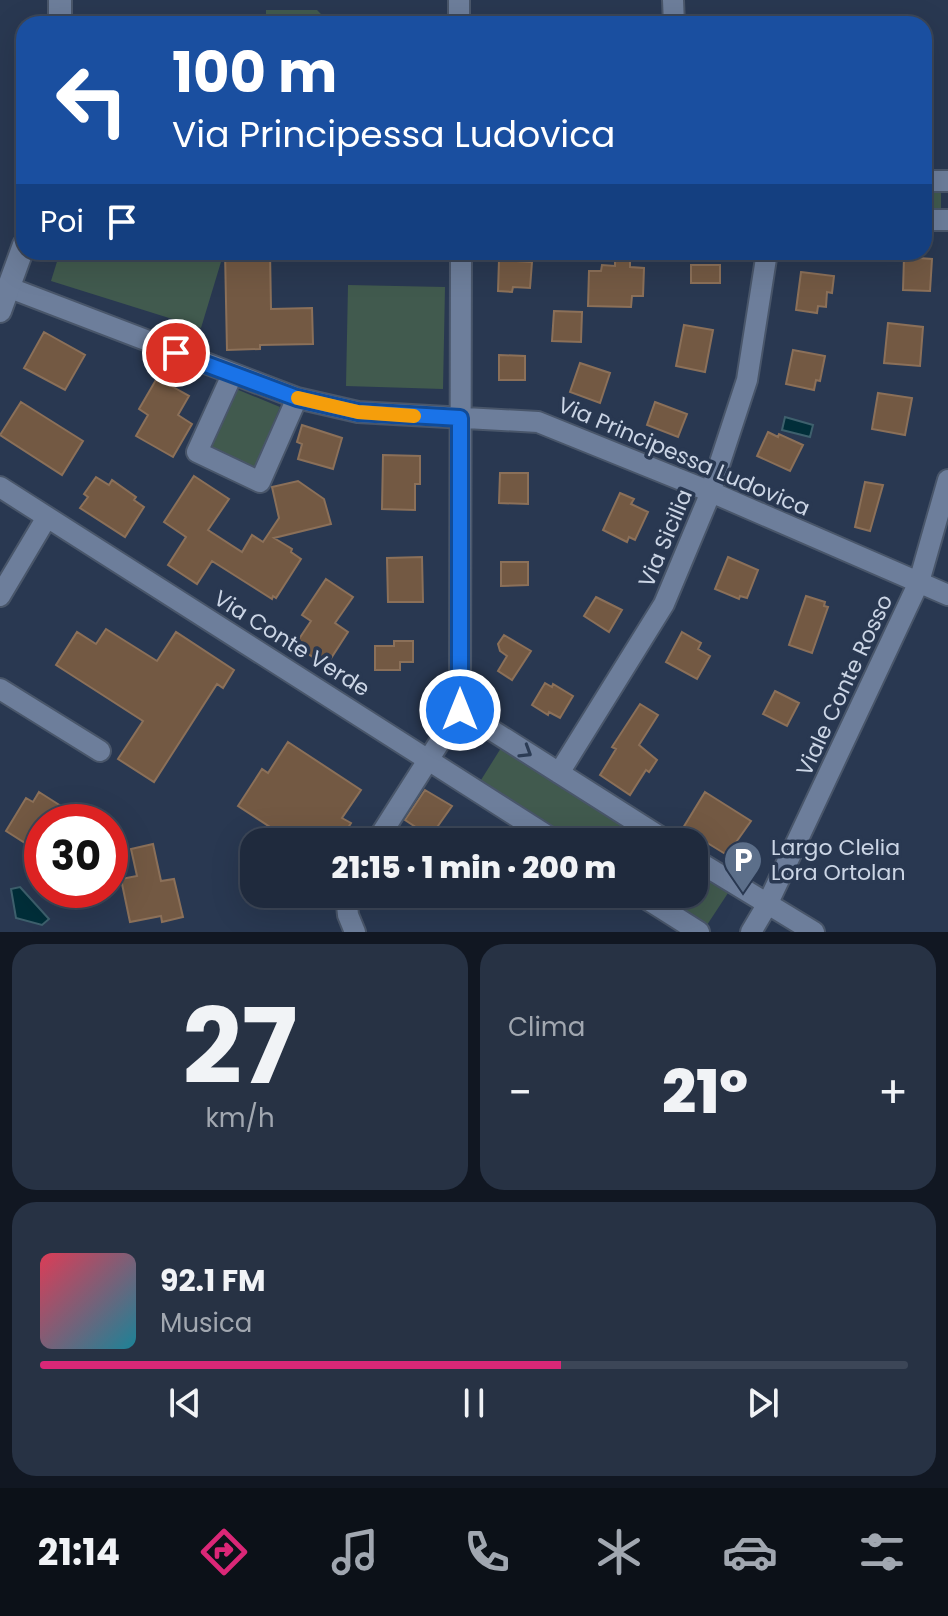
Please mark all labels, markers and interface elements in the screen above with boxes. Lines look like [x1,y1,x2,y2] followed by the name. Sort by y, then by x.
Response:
[172,33,337,112] text: 100 m
[40,48,144,152] icon: left
[172,109,615,160] text: Via Principessa Ludovica
[40,200,84,243] text: Poi
[100,200,144,244] icon: arrive
[142,319,210,387] pin
[154,331,198,375] icon: arrive
[553,389,815,524] street label: Via Principessa Ludovica
[631,484,700,592] street label: Via Sicilia
[208,583,376,704] street label: Via Conte Verde
[789,589,900,781] street label: Viale Conte Rosso
[418,668,502,752] position arrow
[517,743,532,758] one-way arrow
[24,804,128,908] speed limit sign: 30
[771,832,906,888] place label: Largo Clelia Lora Ortolan
[722,839,764,894] parking icon: Largo Clelia Lora Ortolan
[332,846,616,889] text: 21:15 · 1 min · 200 m
[182,974,298,1119] text: 27
[508,1009,585,1045] text: Clima
[662,1050,748,1134] text: 21°
[508,1062,532,1123] text: −
[878,1062,908,1123] text: +
[205,1100,275,1136] text: km/h
[160,1259,266,1302] text: 92.1 FM
[160,1305,252,1341] text: Musica
[163,1381,207,1425] icon: previous
[452,1381,496,1425] icon: pause
[741,1381,785,1425] icon: next
[196,1524,252,1580] icon: directions
[327,1524,383,1580] icon: music
[459,1524,515,1580] icon: phone
[591,1524,647,1580] icon: climate
[722,1524,778,1580] icon: car
[854,1524,910,1580] icon: filters
[38,1527,120,1578] text: 21:14

